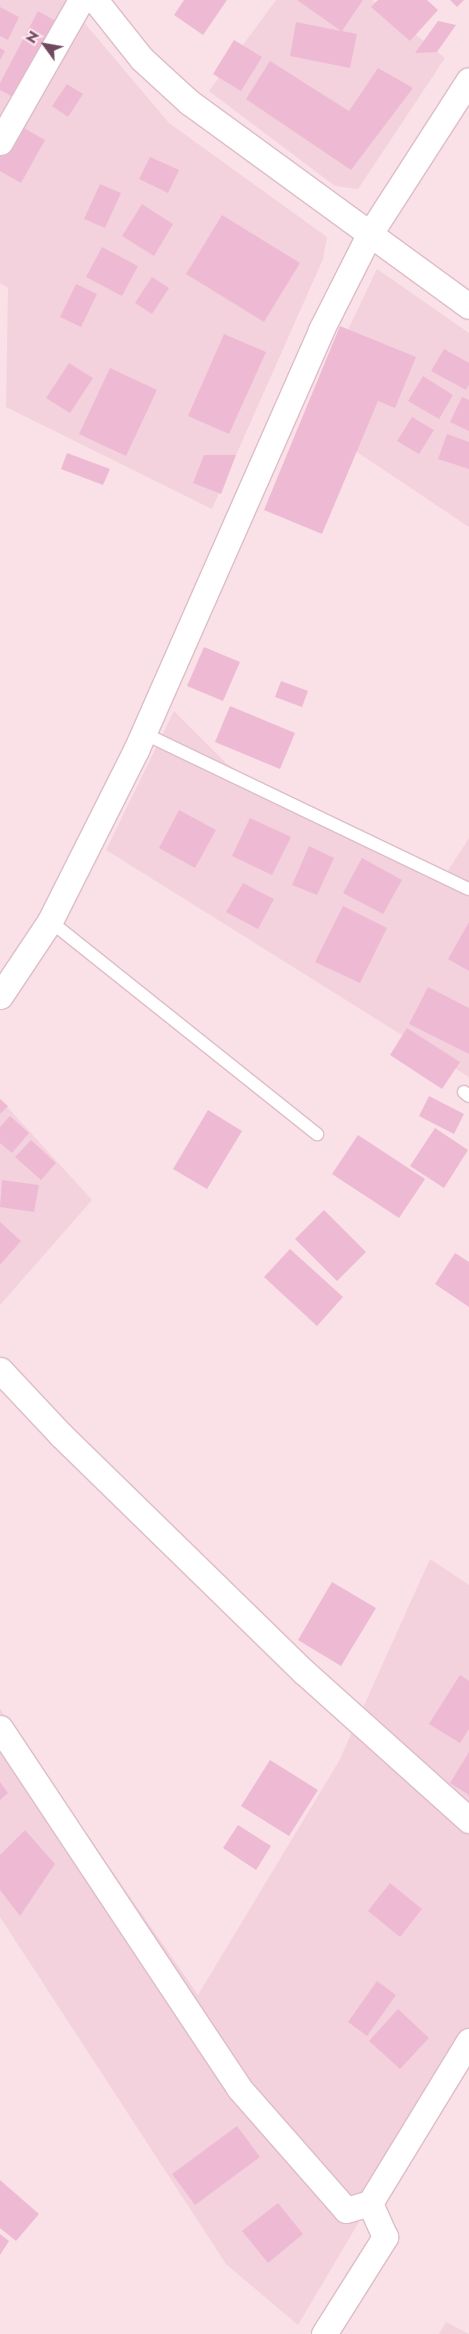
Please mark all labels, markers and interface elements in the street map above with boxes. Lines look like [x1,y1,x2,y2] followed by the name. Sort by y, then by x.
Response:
[20,20,70,70] north arrow
[21,27,44,47] text: N

